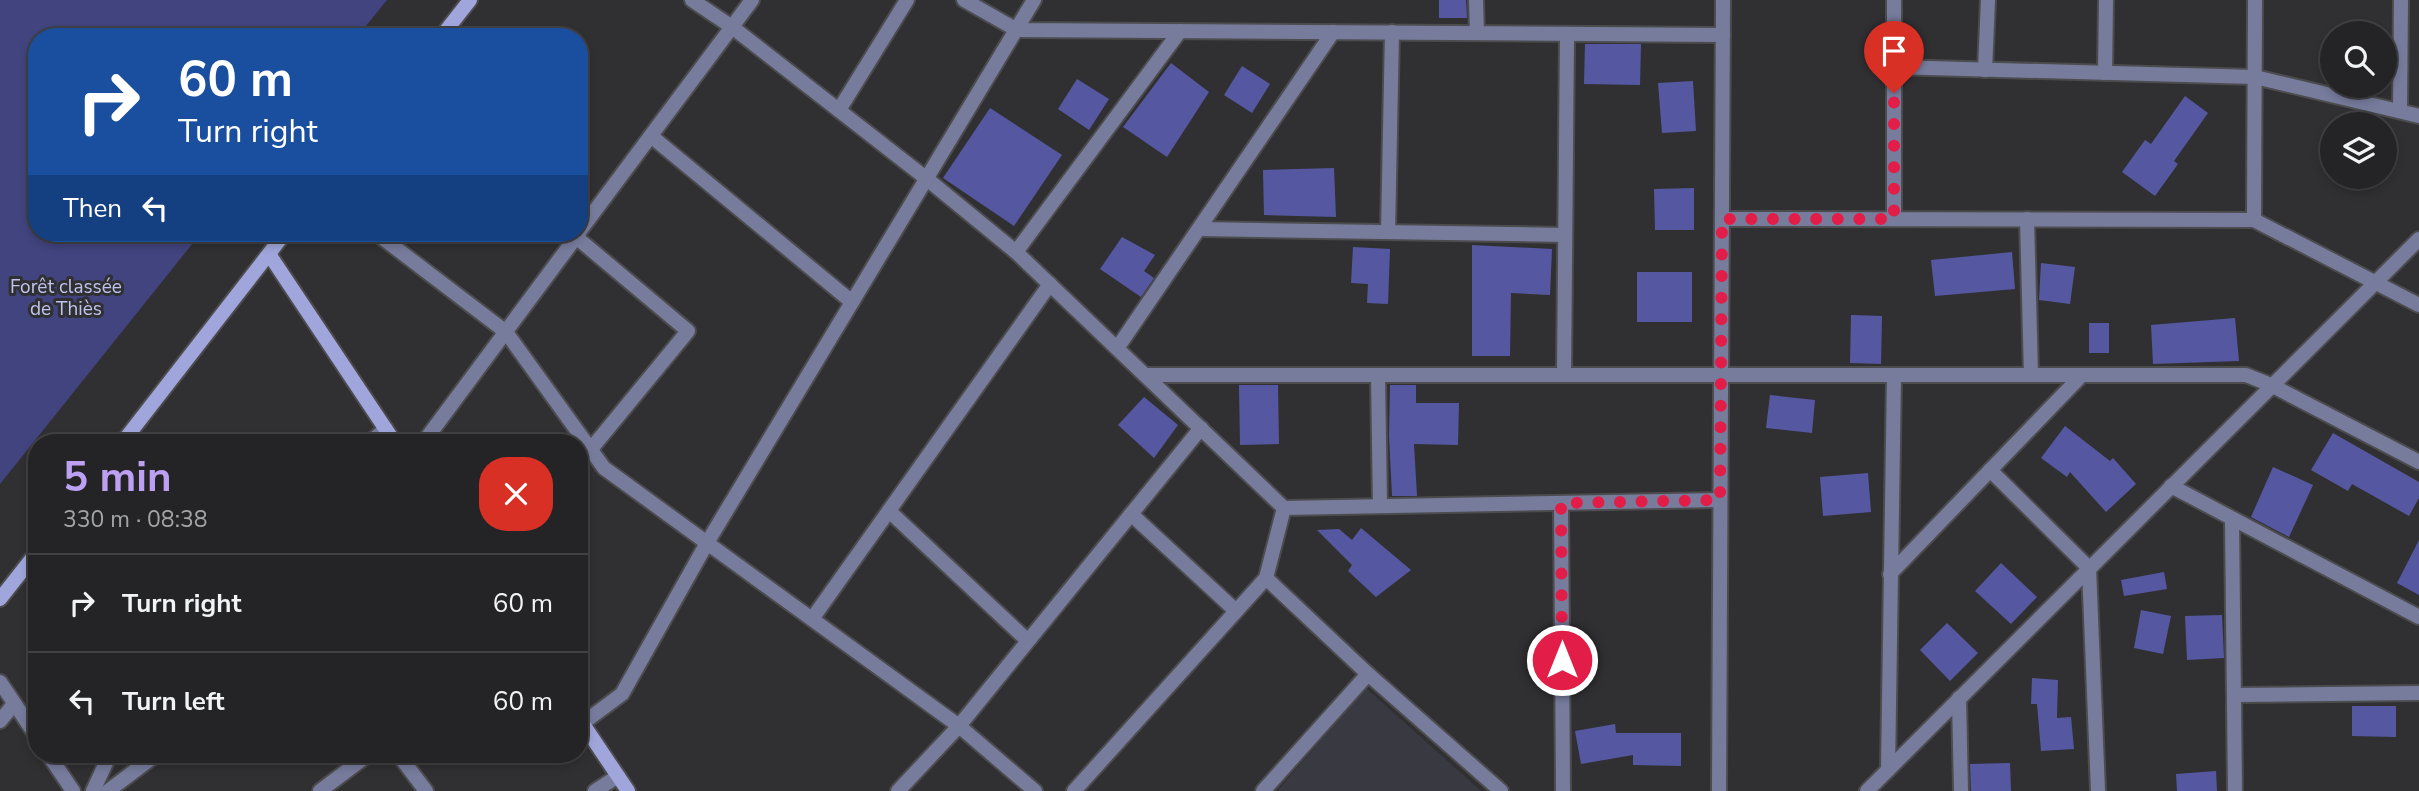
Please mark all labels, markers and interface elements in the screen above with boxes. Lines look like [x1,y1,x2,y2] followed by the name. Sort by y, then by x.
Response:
[1864,21,1924,93] pin
[2320,21,2397,189] map controls
[2320,21,2397,98] button: search
[1875,32,1913,70] icon: arrive
[178,46,293,113] text: 60 m
[63,56,154,147] icon: right
[178,110,318,153] text: Turn right
[2320,112,2397,189] button: layers
[136,189,174,227] icon: left
[63,191,122,226] text: Then
[10,274,122,322] park label: Forêt classée de Thiès
[63,449,172,506] text: 5 min
[479,457,553,531] button: close
[63,504,208,535] text: 330 m · 08:38
[63,584,101,622] icon: right
[122,586,241,621] text: Turn right
[493,586,553,621] text: 60 m
[1525,623,1599,697] position arrow
[63,682,101,720] icon: left
[122,684,225,719] text: Turn left
[493,684,553,719] text: 60 m

